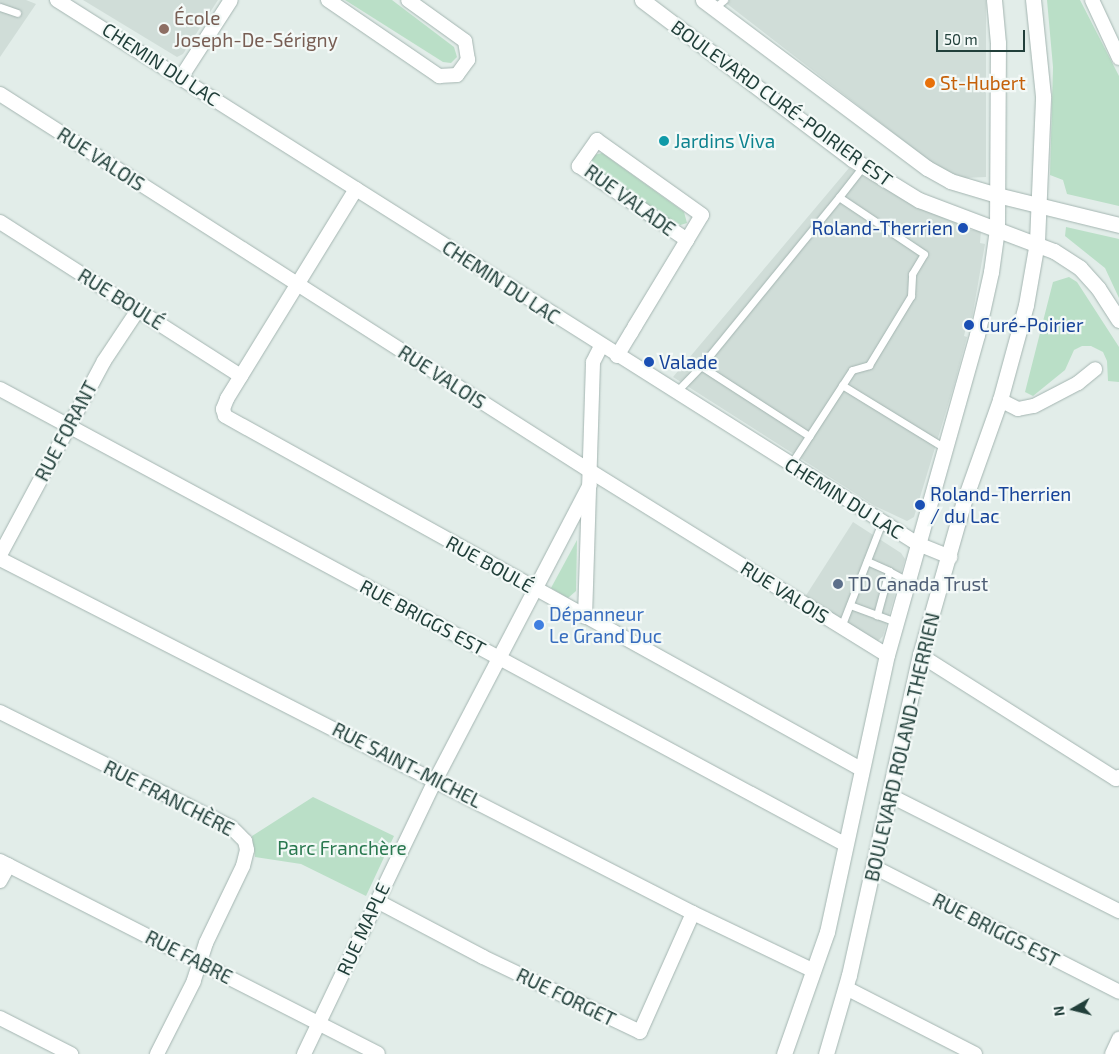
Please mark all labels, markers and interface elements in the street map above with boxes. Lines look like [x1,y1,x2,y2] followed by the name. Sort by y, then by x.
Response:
[174,7,338,51] place label: École Joseph-De-Sérigny
[667,15,897,191] street label: BOULEVARD CURÉ-POIRIER EST
[98,18,224,110] street label: CHEMIN DU LAC
[939,20,1028,52] scale bar
[158,23,170,35] marker: École Joseph-De-Sérigny
[944,30,978,48] text: 50 m
[940,72,1026,94] place label: St-Hubert
[924,77,936,89] marker: St-Hubert
[53,122,149,196] street label: RUE VALOIS
[674,130,776,152] place label: Jardins Viva
[658,135,670,147] marker: Jardins Viva
[580,159,680,241] street label: RUE VALADE
[812,217,953,239] place label: Roland-Therrien
[957,222,969,234] marker: Roland-Therrien
[438,236,564,328] street label: CHEMIN DU LAC
[74,264,168,334] street label: RUE BOULÉ
[979,314,1084,336] place label: Curé-Poirier
[963,319,975,331] marker: Curé-Poirier
[394,340,490,414] street label: RUE VALOIS
[659,351,718,373] place label: Valade
[643,356,655,368] marker: Valade
[30,377,102,485] street label: RUE FORANT
[781,452,907,544] street label: CHEMIN DU LAC
[930,483,1071,527] place label: Roland-Therrien / du Lac
[914,499,926,511] marker: Roland-Therrien / du Lac
[442,531,538,597] street label: RUE BOULÉ
[737,556,833,628] street label: RUE VALOIS
[848,573,989,595] place label: TD Canada Trust
[356,574,490,660] street label: RUE BRIGGS EST
[832,578,844,590] marker: TD Canada Trust
[549,603,662,647] place label: Dépanneur Le Grand Duc
[860,610,944,884] street label: BOULEVARD ROLAND-THERRIEN
[533,619,545,631] marker: Dépanneur Le Grand Duc
[329,718,485,812] street label: RUE SAINT-MICHEL
[100,755,238,841] street label: RUE FRANCHÈRE
[277,837,407,859] park label: Parc Franchère
[332,879,394,979] street label: RUE MAPLE
[929,888,1063,972] street label: RUE BRIGGS EST
[142,925,236,989] street label: RUE FABRE
[513,963,619,1031] street label: RUE FORGET
[1049,984,1099,1034] north arrow
[1050,1005,1068,1017] text: N

